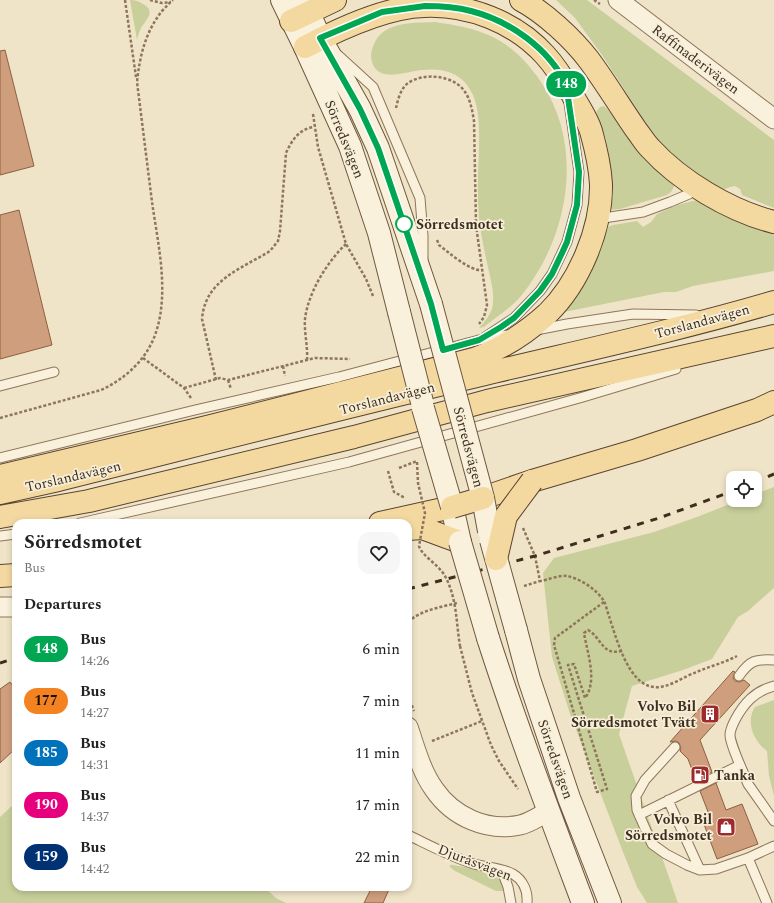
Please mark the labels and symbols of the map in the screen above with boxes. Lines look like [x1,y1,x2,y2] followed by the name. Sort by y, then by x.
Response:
[647,19,744,100] street label: Raffinaderivägen
[543,71,589,97] line badge: 148
[319,97,370,182] street label: Sörredsvägen
[416,214,504,235] place label: Sörredsmotet
[395,215,413,233] marker: Sörredsmotet
[652,299,752,344] street label: Torslandavägen
[337,376,437,420] street label: Torslandavägen
[448,404,489,490] street label: Sörredsvägen
[23,455,123,498] street label: Torslandavägen
[571,696,697,733] place label: Volvo Bil Sörredsmotet Tvätt
[699,703,721,725] building icon: Volvo Bil Sörredsmotet Tvätt
[532,717,579,802] street label: Sörredsvägen
[689,764,711,786] fuel station icon: Tanka
[714,765,756,786] place label: Tanka
[625,809,713,846] place label: Volvo Bil Sörredsmotet
[715,816,737,838] shop icon: Volvo Bil Sörredsmotet
[435,839,515,886] street label: Djuråsvägen

